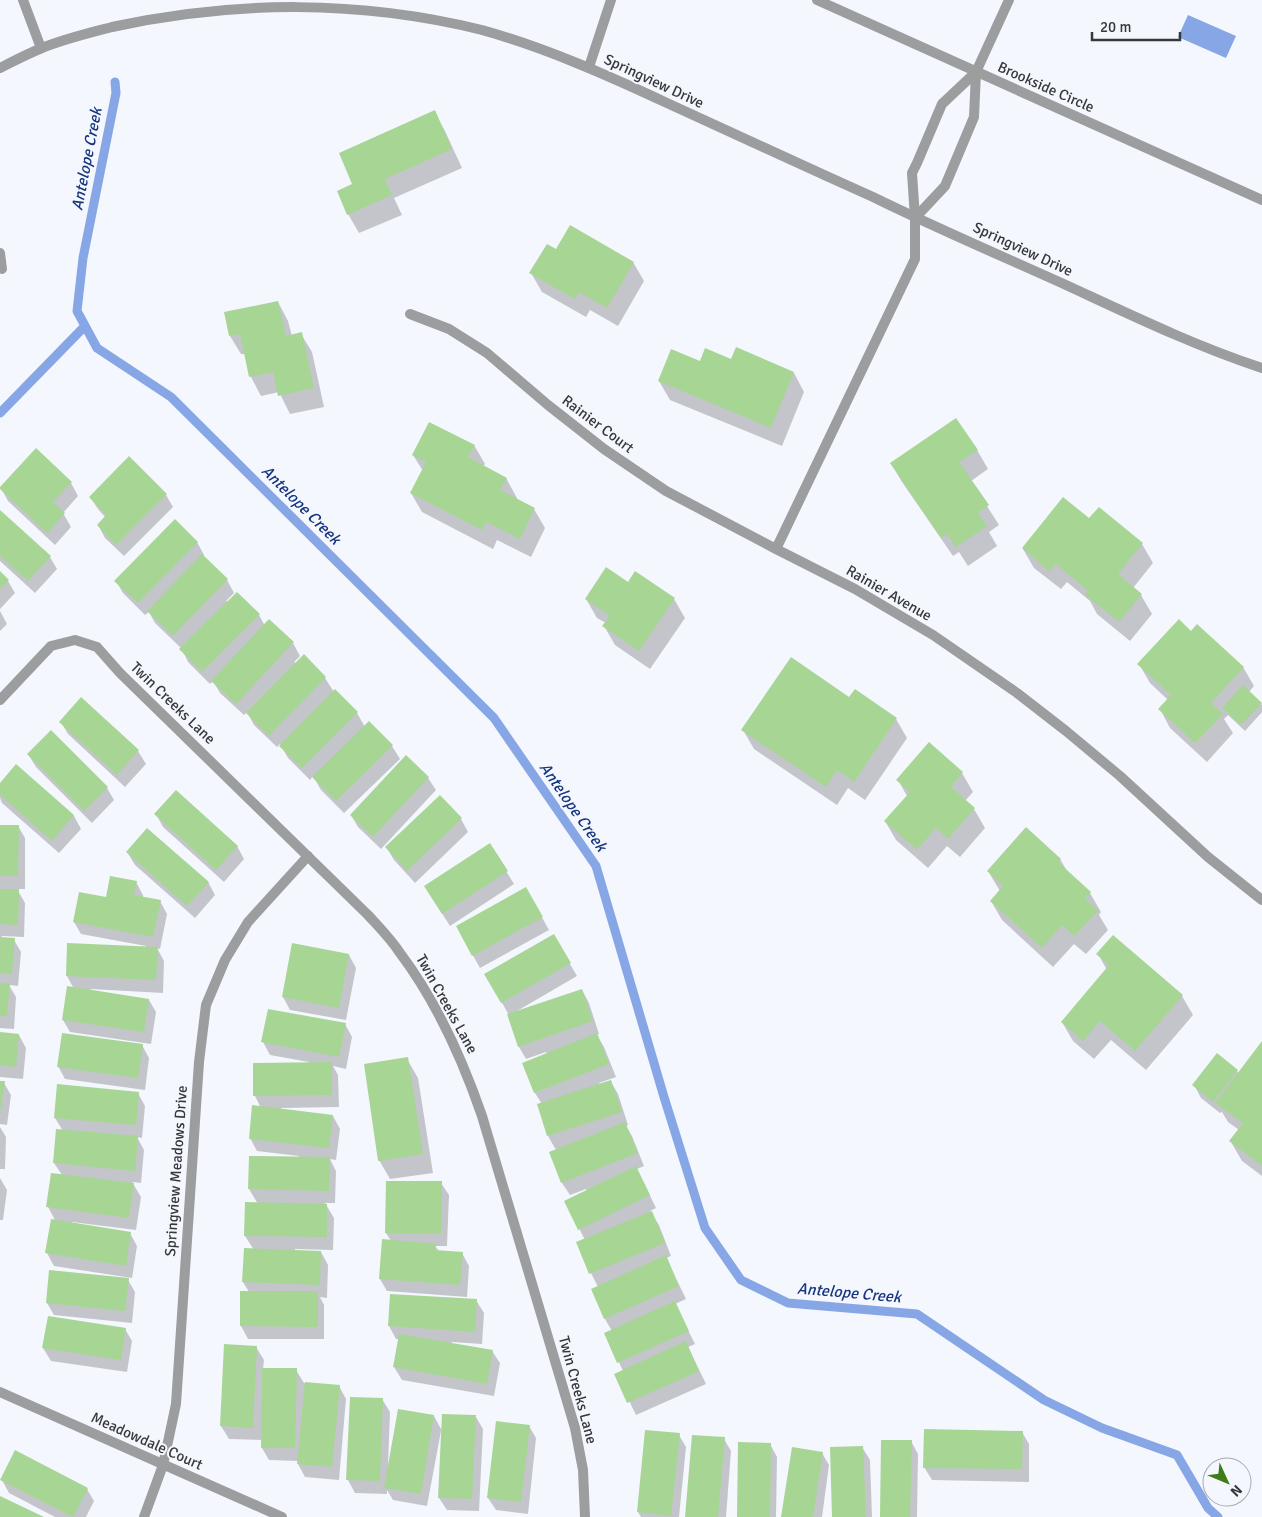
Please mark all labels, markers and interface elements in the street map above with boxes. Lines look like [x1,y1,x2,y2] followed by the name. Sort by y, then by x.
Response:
[1092,10,1180,42] scale bar
[1100,18,1131,36] text: 20 m
[601,50,707,112] street label: Springview Drive
[995,58,1097,116] street label: Brookside Circle
[67,104,107,212] water label: Antelope Creek
[970,218,1076,280] street label: Springview Drive
[559,391,637,457] street label: Rainier Court
[257,461,346,550] water label: Antelope Creek
[843,561,935,625] street label: Rainier Avenue
[127,658,219,748] street label: Twin Creeks Lane
[535,759,612,857] water label: Antelope Creek
[412,951,482,1057] street label: Twin Creeks Lane
[161,1085,191,1257] street label: Springview Meadows Drive
[796,1278,904,1308] water label: Antelope Creek
[555,1334,601,1446] street label: Twin Creeks Lane
[88,1408,206,1474] street label: Meadowdale Court
[1202,1457,1252,1507] north arrow
[1226,1481,1245,1500] text: N

